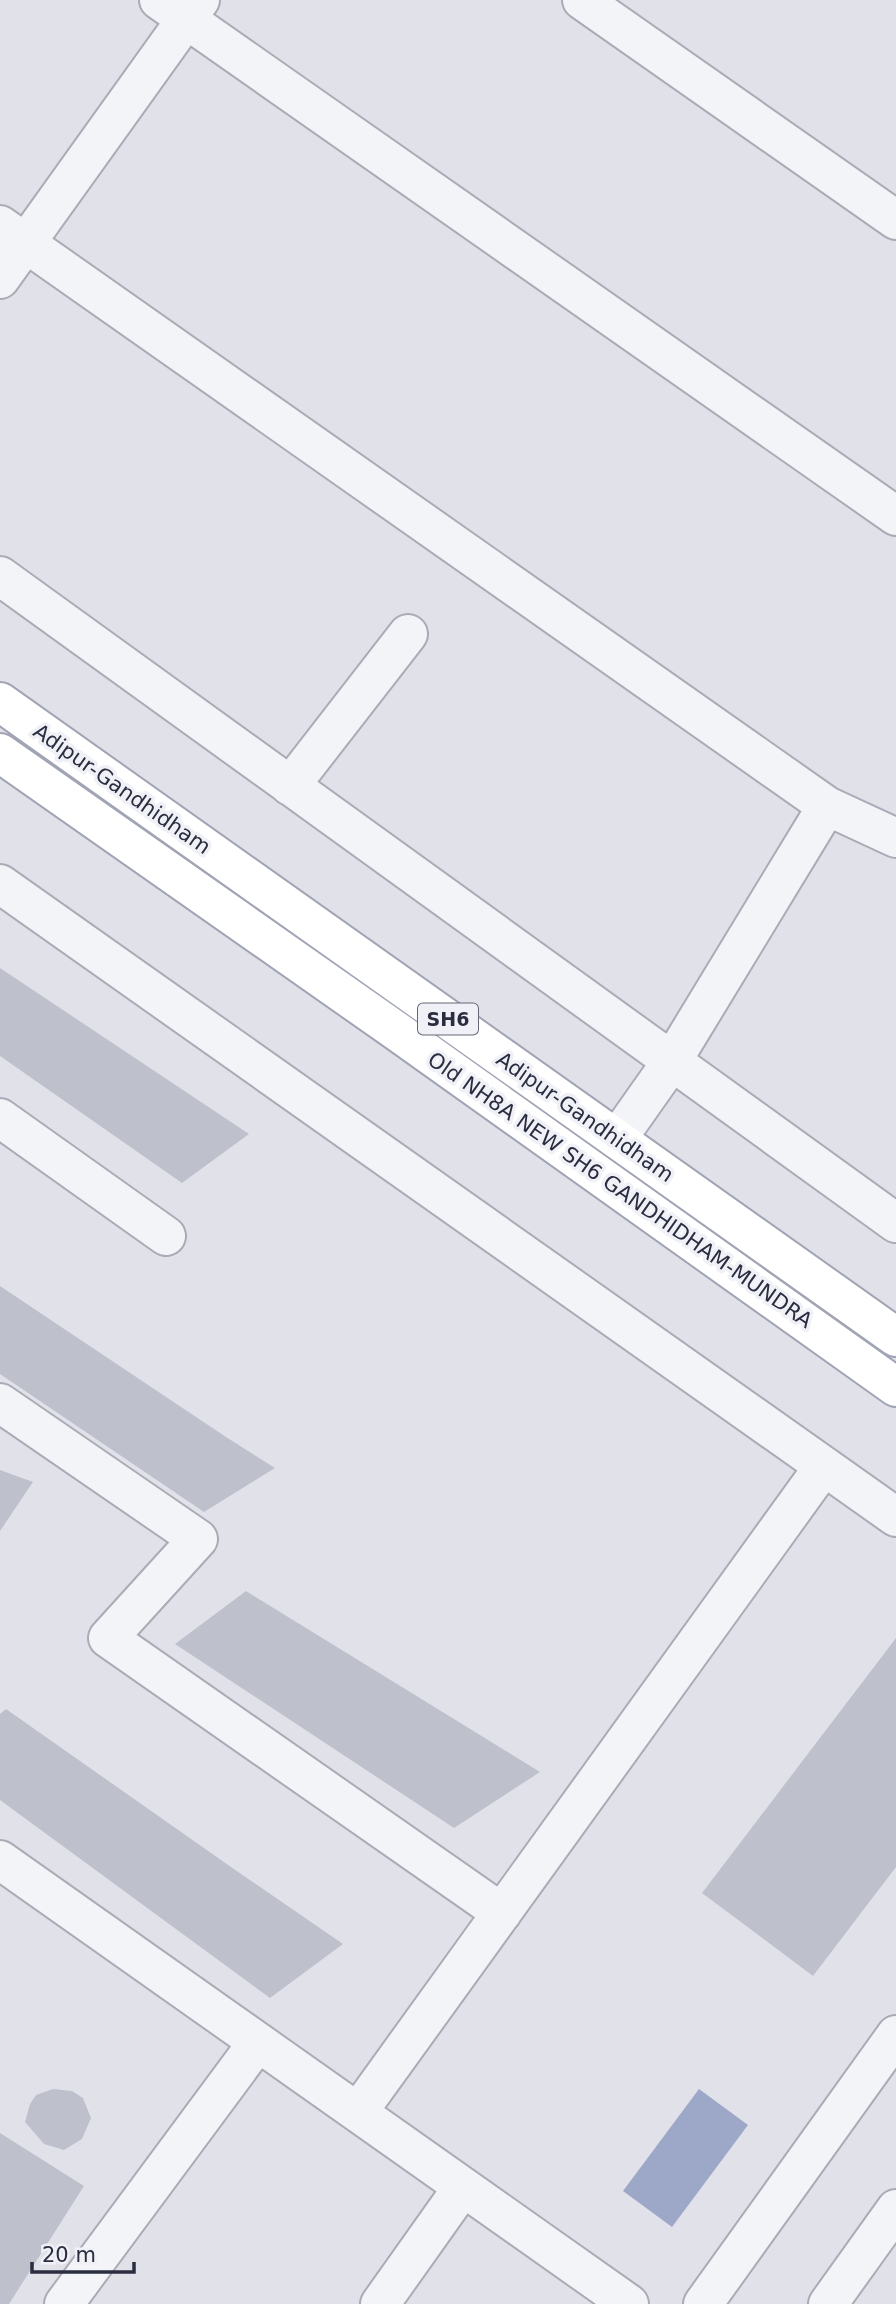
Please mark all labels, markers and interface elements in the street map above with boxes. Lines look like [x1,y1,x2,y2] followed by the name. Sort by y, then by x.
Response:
[29,719,215,859] street label: Adipur-Gandhidham
[418,1004,478,1035] road number: SH6
[423,1047,817,1333] street label: Old NH8A NEW SH6 GANDHIDHAM-MUNDRA
[492,1047,678,1187] street label: Adipur-Gandhidham
[32,2230,133,2274] scale bar
[42,2243,96,2267] text: 20 m

